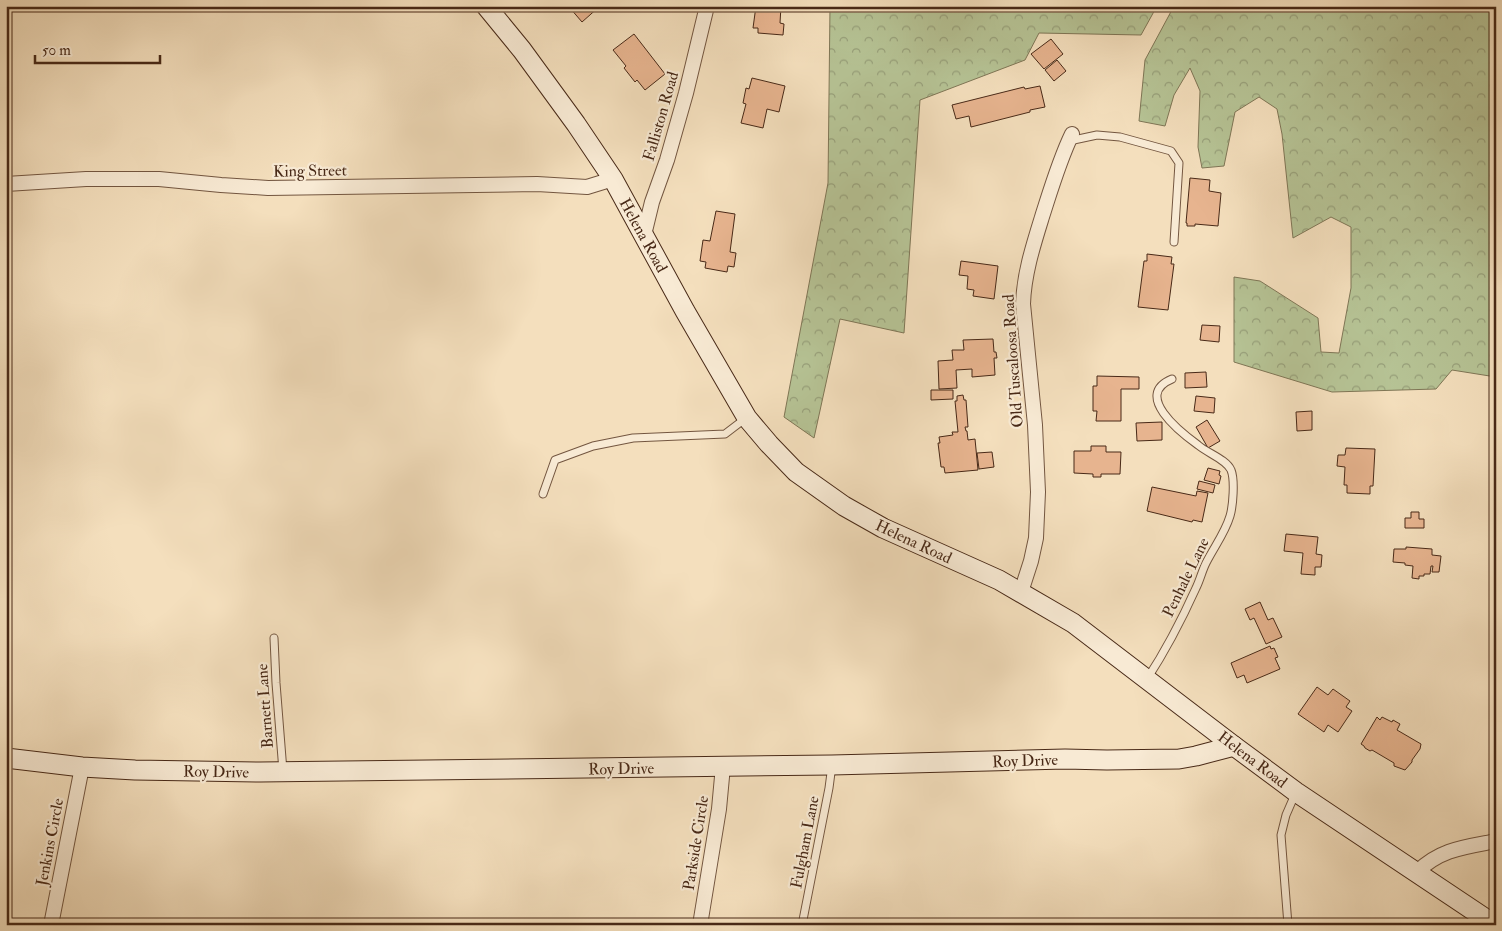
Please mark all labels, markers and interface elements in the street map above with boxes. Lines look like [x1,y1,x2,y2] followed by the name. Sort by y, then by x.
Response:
[35,32,160,64] scale bar
[42,41,71,60] text: 50 m
[639,69,683,163] street label: Falliston Road
[273,160,347,182] street label: King Street
[615,195,672,276] street label: Helena Road
[998,294,1028,428] street label: Old Tuscaloosa Road
[872,516,955,568] street label: Helena Road
[1158,534,1214,620] street label: Penhale Lane
[252,663,278,749] street label: Barnett Lane
[1214,727,1291,793] street label: Helena Road
[992,750,1059,772] street label: Roy Drive
[588,758,654,780] street label: Roy Drive
[183,761,249,783] street label: Roy Drive
[679,794,713,892] street label: Parkside Circle
[786,794,824,890] street label: Fulgham Lane
[31,796,69,889] street label: Jenkins Circle

